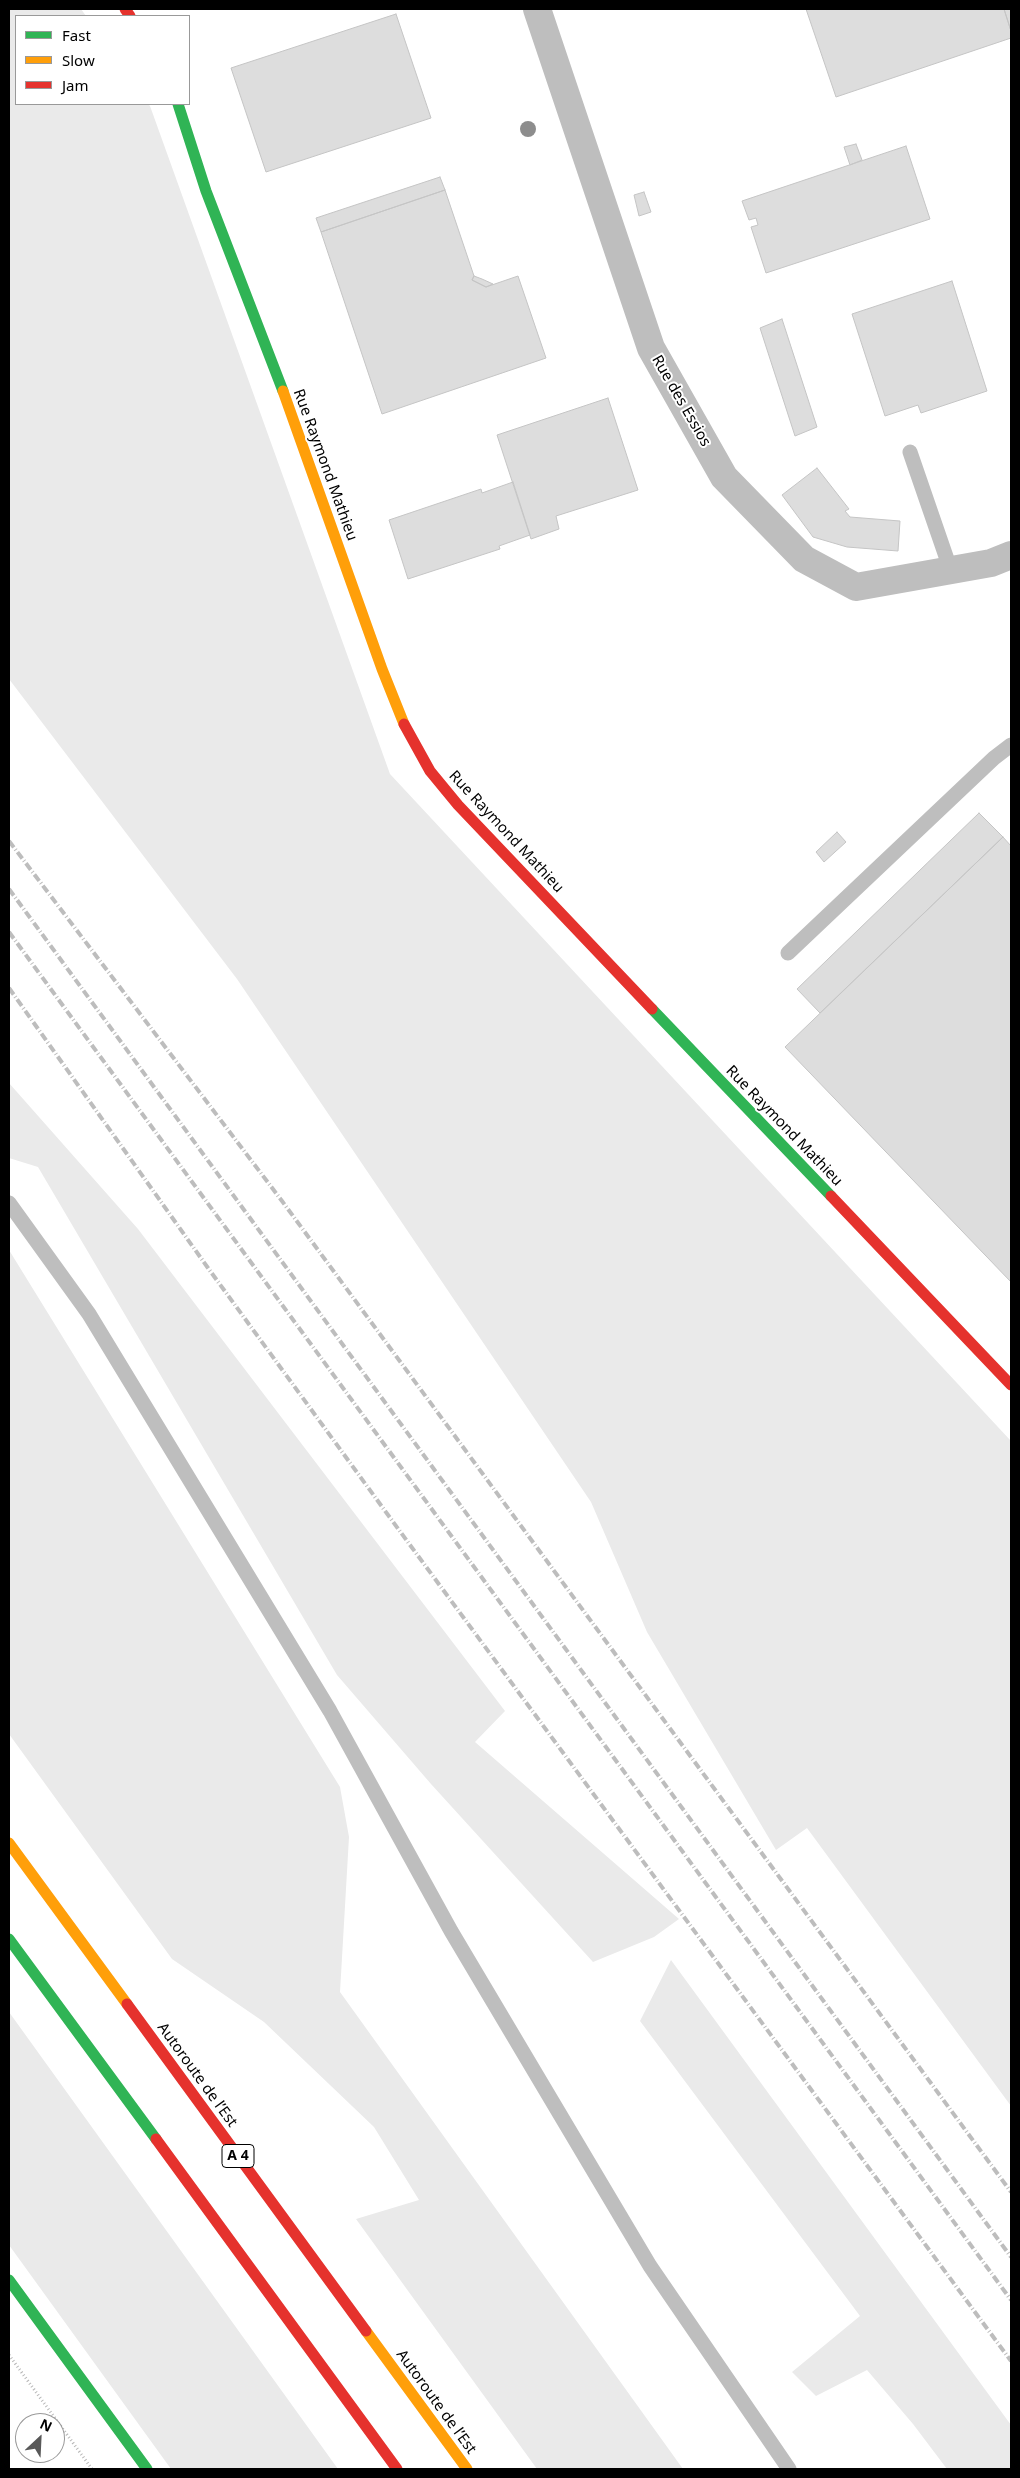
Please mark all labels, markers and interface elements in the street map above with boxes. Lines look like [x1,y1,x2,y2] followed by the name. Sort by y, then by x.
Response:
[15,15,190,105] legend
[62,25,91,45] text: Fast
[62,50,95,70] text: Slow
[62,75,89,95] text: Jam
[648,352,714,450] street label: Rue des Essios
[289,387,361,543] street label: Rue Raymond Mathieu
[445,767,567,897] street label: Rue Raymond Mathieu
[722,1062,846,1190] street label: Rue Raymond Mathieu
[153,2019,241,2131] street label: Autoroute de l’Est
[222,2144,254,2168] road number: A 4
[392,2346,480,2458] street label: Autoroute de l’Est
[15,2413,65,2463] north arrow
[37,2414,55,2436] text: N

